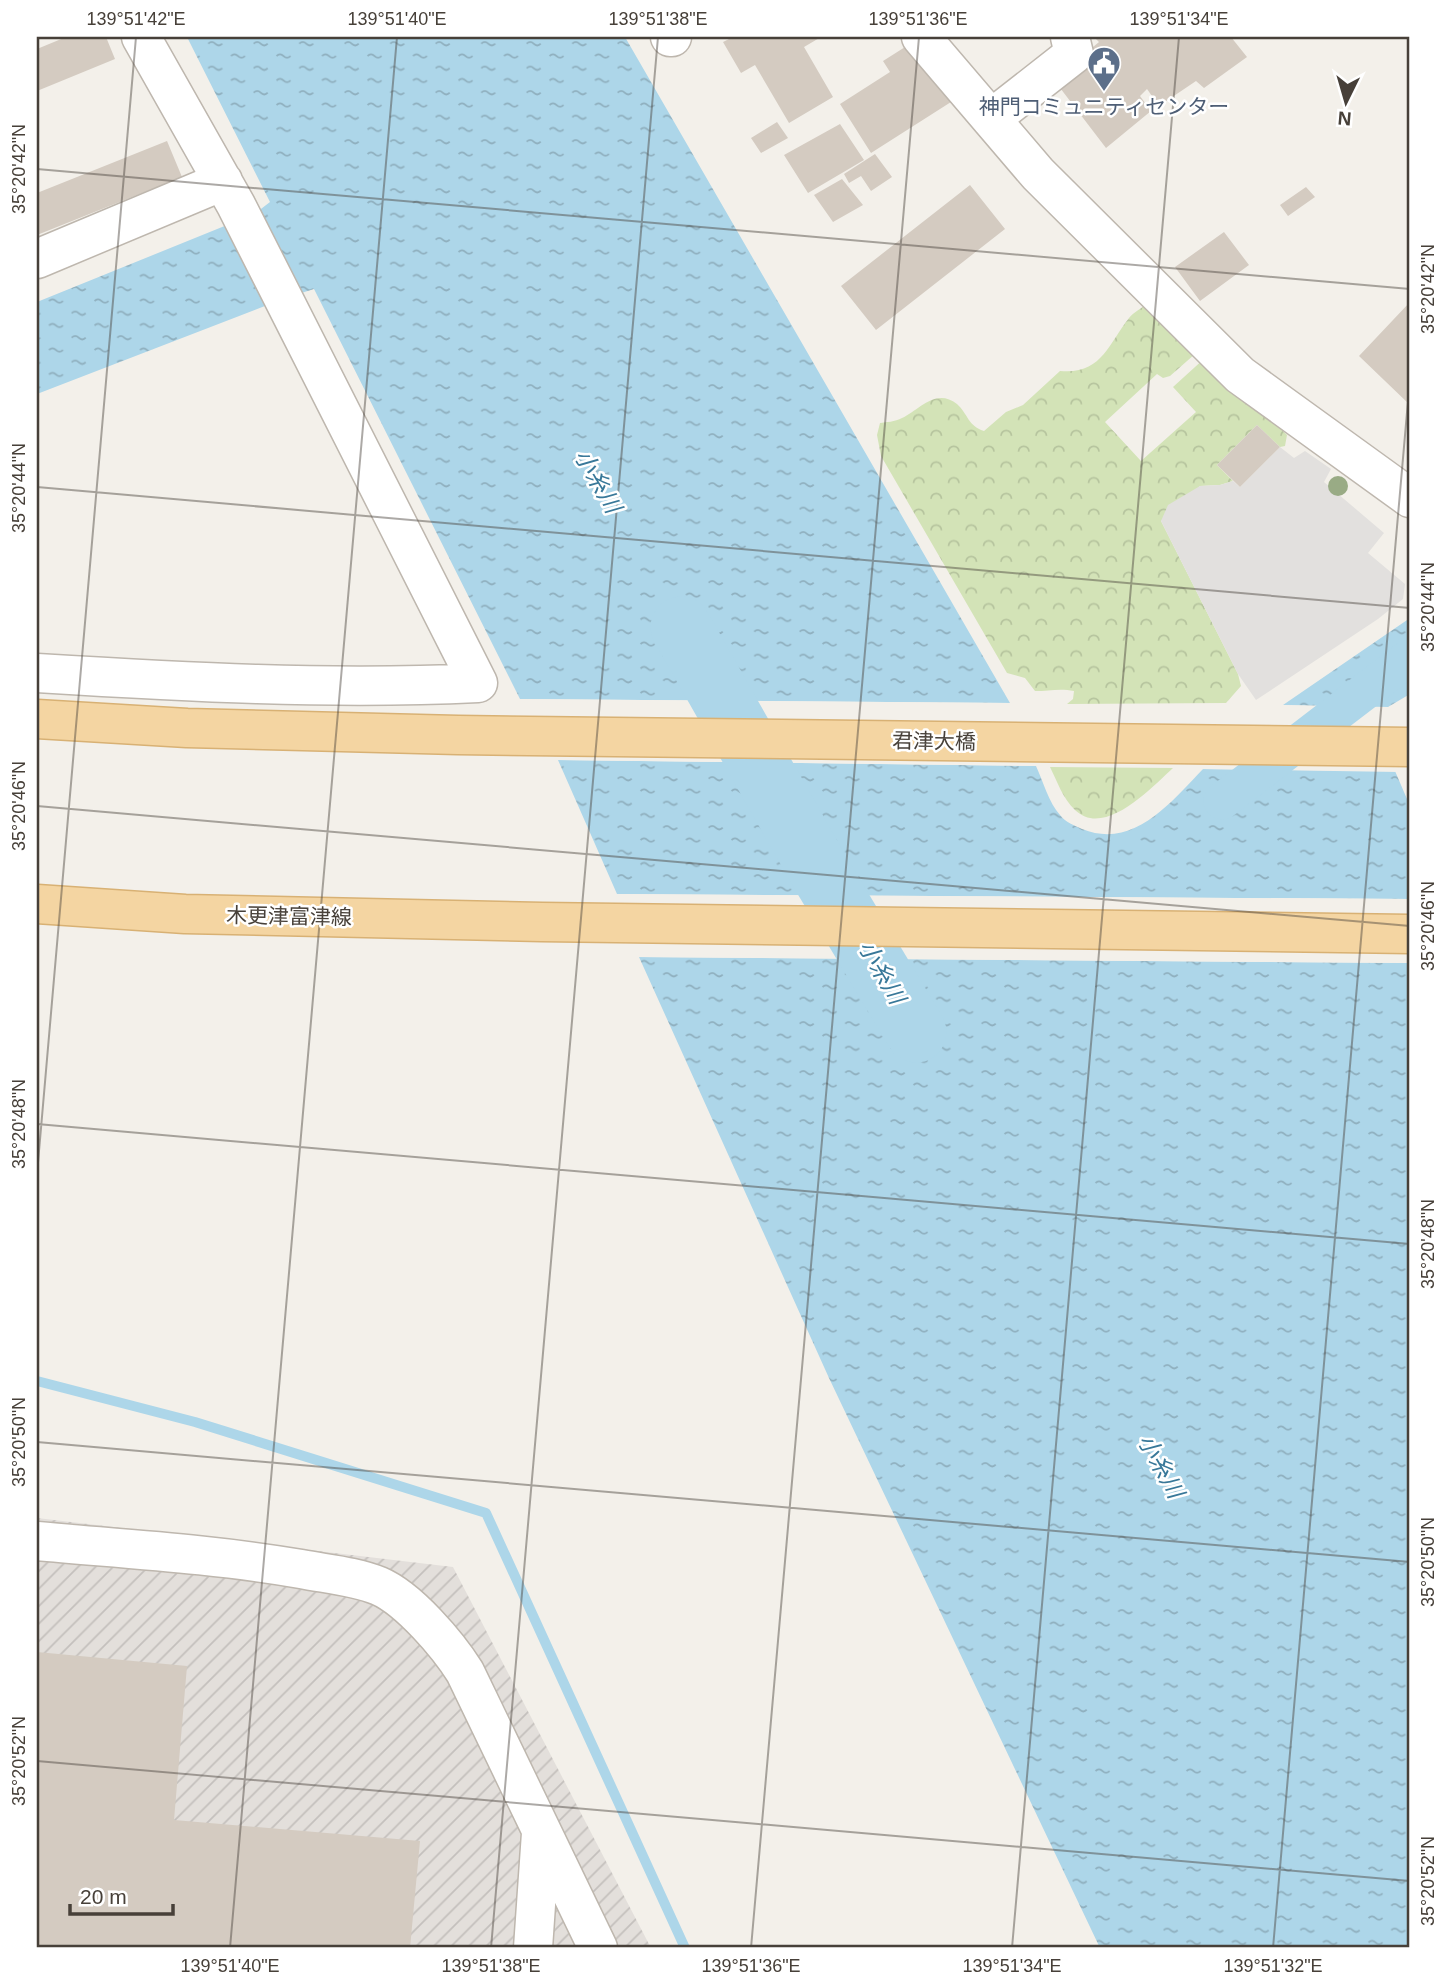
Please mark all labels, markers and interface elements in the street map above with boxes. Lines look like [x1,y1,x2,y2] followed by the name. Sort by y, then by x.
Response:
[86,9,186,29] text: 139°51'42"E
[347,9,447,29] text: 139°51'40"E
[608,9,708,29] text: 139°51'38"E
[868,9,968,29] text: 139°51'36"E
[1129,9,1229,29] text: 139°51'34"E
[1085,44,1123,93] public building icon: 神門コミュニティセンター
[1310,66,1380,136] north arrow
[979,95,1229,118] place label: 神門コミュニティセンター
[1337,107,1352,129] text: N
[9,124,29,214] text: 35°20'42"N
[1418,244,1438,334] text: 35°20'42"N
[9,443,29,533] text: 35°20'44"N
[569,445,628,520] water label: 小糸川
[1418,562,1438,652] text: 35°20'44"N
[892,729,976,753] street label: 君津大橋
[9,761,29,851] text: 35°20'46"N
[1418,881,1438,971] text: 35°20'46"N
[226,903,352,929] street label: 木更津富津線
[853,936,912,1011] water label: 小糸川
[9,1079,29,1169] text: 35°20'48"N
[1418,1199,1438,1289] text: 35°20'48"N
[9,1397,29,1487] text: 35°20'50"N
[1133,1430,1191,1505] water label: 小糸川
[1418,1517,1438,1607] text: 35°20'50"N
[9,1716,29,1806] text: 35°20'52"N
[1418,1836,1438,1926] text: 35°20'52"N
[70,1873,173,1917] scale bar
[80,1885,127,1908] text: 20 m
[180,1956,280,1976] text: 139°51'40"E
[441,1956,541,1976] text: 139°51'38"E
[701,1956,801,1976] text: 139°51'36"E
[962,1956,1062,1976] text: 139°51'34"E
[1223,1956,1323,1976] text: 139°51'32"E

